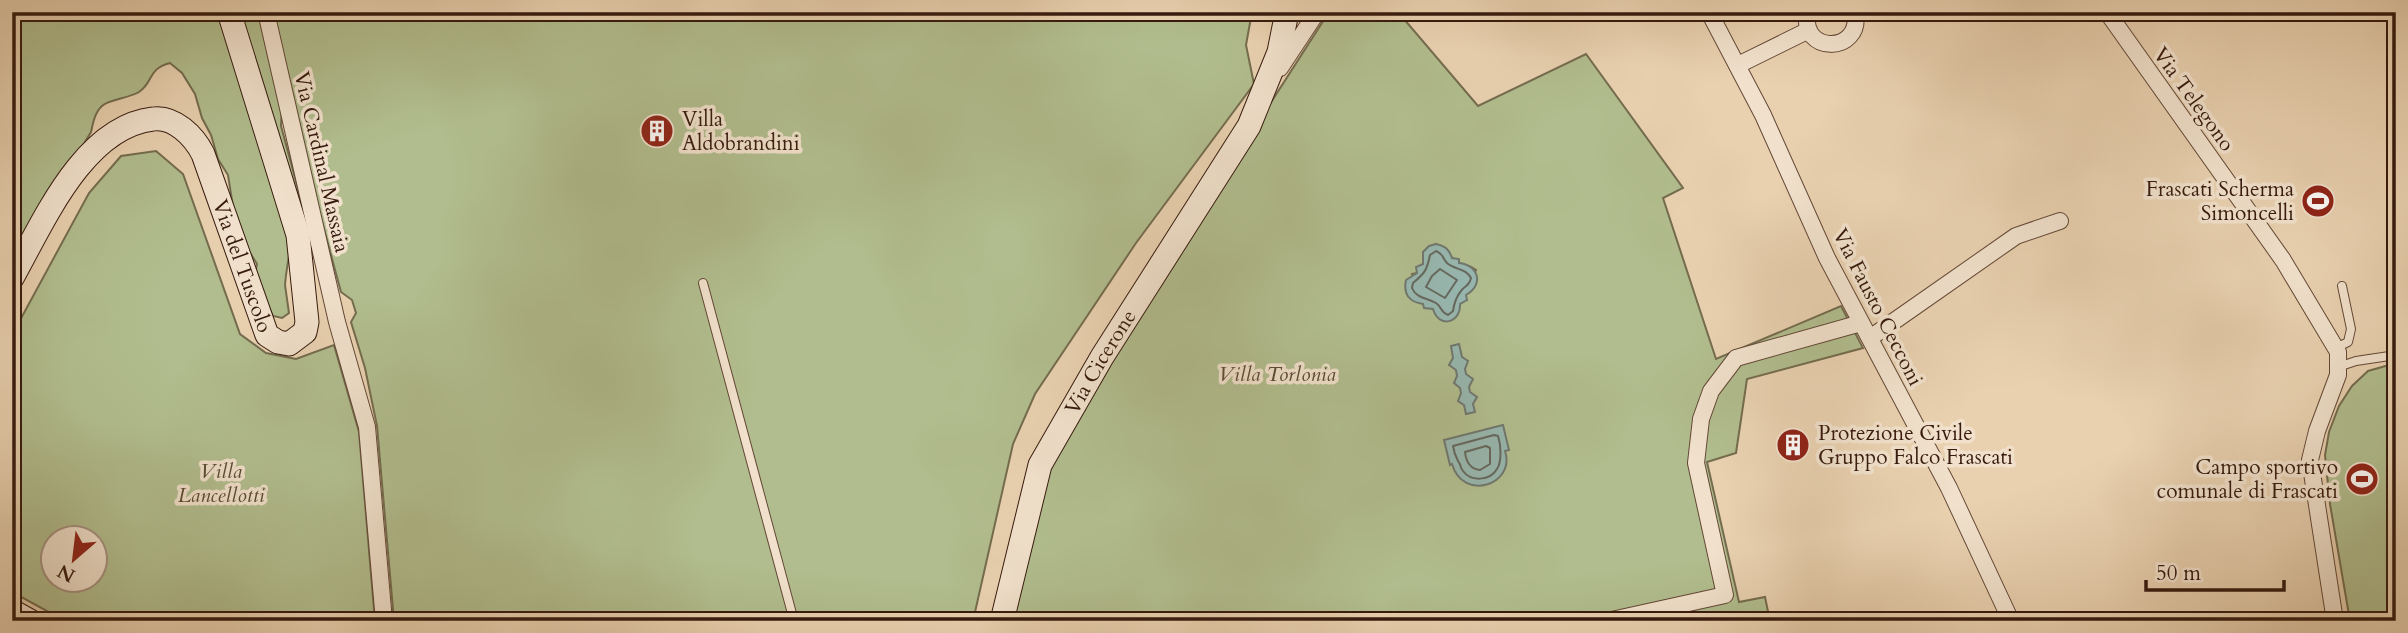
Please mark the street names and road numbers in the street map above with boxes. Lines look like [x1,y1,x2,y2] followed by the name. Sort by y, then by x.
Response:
[2146,41,2241,157] street label: Via Telegono
[287,69,356,255] street label: Via Cardinal Massaia
[205,196,279,337] street label: Via del Tuscolo
[1825,223,1930,391] street label: Via Fausto Cecconi
[1058,304,1144,420] street label: Via Cicerone

